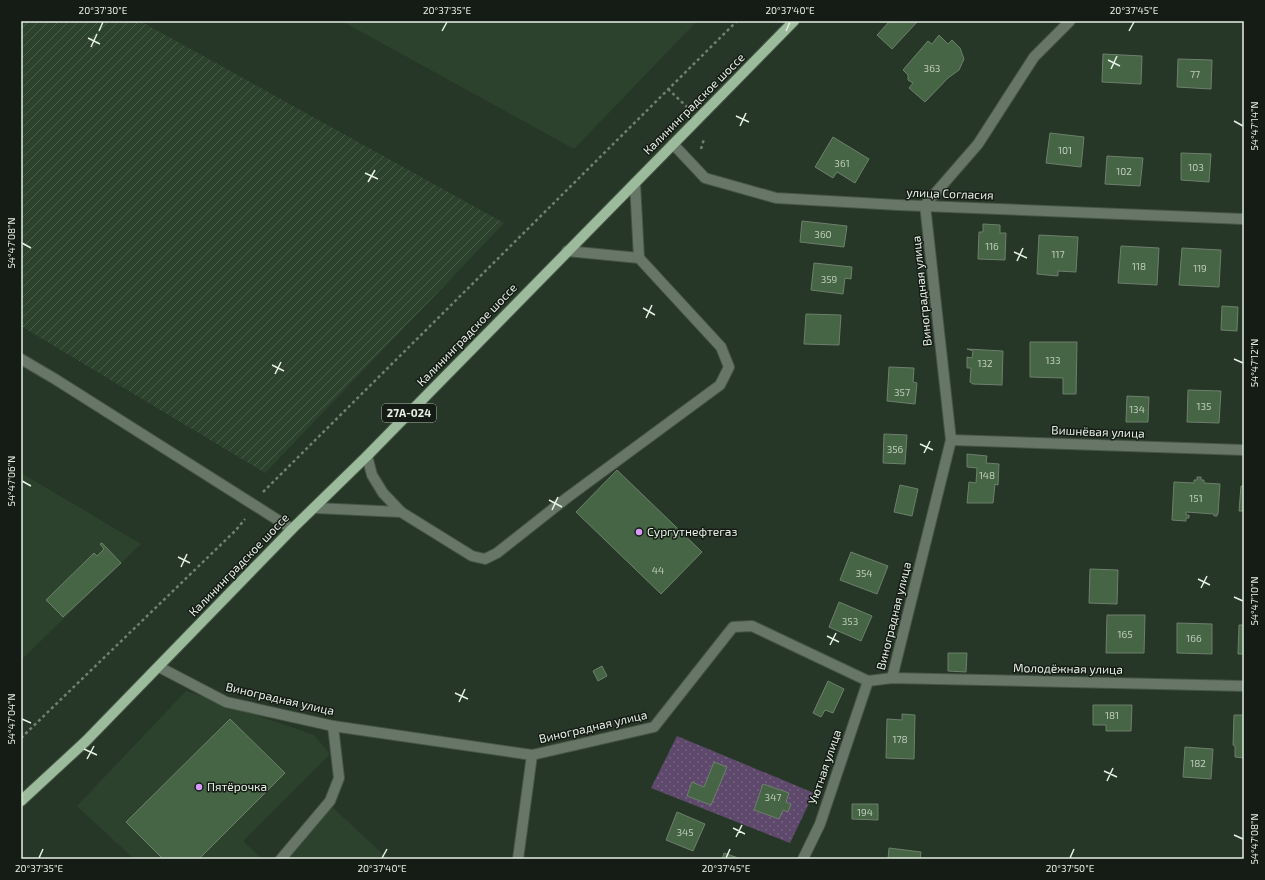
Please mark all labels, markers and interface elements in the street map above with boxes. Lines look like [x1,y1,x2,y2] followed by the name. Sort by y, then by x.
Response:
[79,4,128,16] text: 20°37'30"E
[423,4,471,16] text: 20°37'35"E
[765,4,815,16] text: 20°37'40"E
[1110,4,1159,16] text: 20°37'45"E
[640,50,747,157] street label: Калининградское шоссе
[924,62,940,74] house number: 363
[1190,68,1200,80] house number: 77
[1248,101,1260,151] text: 54°47'14"N
[1058,144,1072,156] house number: 101
[834,157,850,169] house number: 361
[1188,161,1204,173] house number: 103
[1116,165,1132,177] house number: 102
[906,184,994,203] street label: улица Согласия
[5,217,17,269] text: 54°47'08"N
[814,228,832,240] house number: 360
[908,235,935,347] street label: Виноградная улица
[985,240,999,252] house number: 116
[1051,248,1065,260] house number: 117
[1132,260,1146,272] house number: 118
[1193,262,1207,274] house number: 119
[821,273,838,285] house number: 359
[413,280,519,389] street label: Калининградское шоссе
[1248,339,1260,387] text: 54°47'12"N
[1045,354,1061,366] house number: 133
[977,357,993,369] house number: 132
[894,386,910,398] house number: 357
[1197,400,1211,412] house number: 135
[1129,403,1145,415] house number: 134
[382,404,436,422] road number: 27А-024
[1051,422,1145,441] street label: Вишнёвая улица
[887,443,904,455] house number: 356
[5,456,17,506] text: 54°47'06"N
[979,469,995,481] house number: 148
[1189,492,1203,504] house number: 151
[185,510,291,619] street label: Калининградское шоссе
[647,524,737,539] place label: Сургутнефтегаз
[634,527,644,537] marker: Сургутнефтегаз
[873,560,914,671] street label: Виноградная улица
[652,564,664,576] house number: 44
[855,567,873,579] house number: 354
[1248,576,1260,626] text: 54°47'10"N
[842,615,858,627] house number: 353
[1117,628,1133,640] house number: 165
[1186,632,1202,644] house number: 166
[1013,660,1123,677] street label: Молодёжная улица
[224,679,336,718] street label: Виноградная улица
[5,693,17,745] text: 54°47'04"N
[537,707,649,746] street label: Виноградная улица
[1105,709,1119,721] house number: 181
[805,727,844,806] street label: Уютная улица
[892,733,908,745] house number: 178
[1190,757,1206,769] house number: 182
[207,779,267,793] place label: Пятёрочка
[194,782,204,792] marker: Пятёрочка
[765,791,781,803] house number: 347
[857,806,873,818] house number: 194
[1248,813,1260,865] text: 54°47'08"N
[676,826,694,838] house number: 345
[15,862,63,874] text: 20°37'35"E
[357,862,407,874] text: 20°37'40"E
[702,862,751,874] text: 20°37'45"E
[1046,862,1095,874] text: 20°37'50"E

